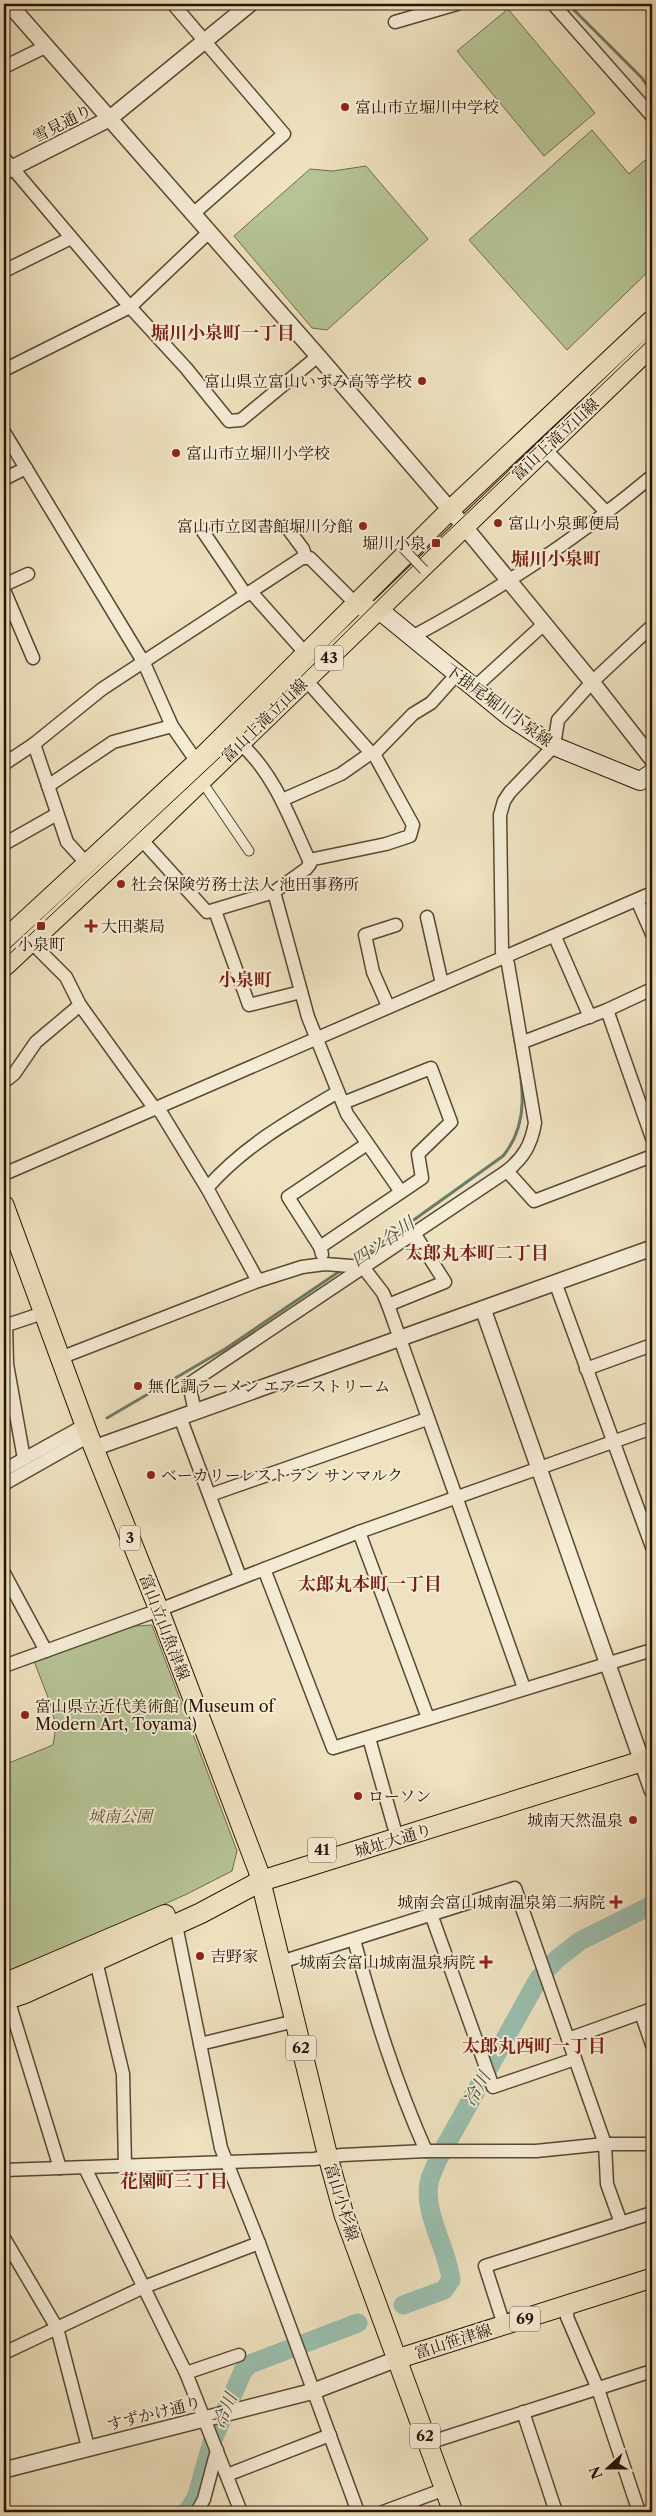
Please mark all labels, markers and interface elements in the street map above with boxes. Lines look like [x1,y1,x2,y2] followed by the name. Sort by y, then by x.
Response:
[355,97,499,117] place label: 富山市立堀川中学校
[29,100,95,146] street label: 雪見通り
[339,101,351,113] marker: 富山市立堀川中学校
[151,322,295,344] district label: 堀川小泉町一丁目
[204,371,412,391] place label: 富山県立富山いずみ高等学校
[416,375,428,387] marker: 富山県立富山いずみ高等学校
[507,393,603,485] street label: 富山上滝立山線
[186,443,330,463] place label: 富山市立堀川小学校
[170,447,182,459] marker: 富山市立堀川小学校
[508,513,620,533] place label: 富山小泉郵便局
[177,516,353,536] place label: 富山市立図書館堀川分館
[492,517,504,529] marker: 富山小泉郵便局
[357,520,369,532] marker: 富山市立図書館堀川分館
[362,533,426,553] place label: 堀川小泉
[430,537,442,549] marker: 堀川小泉
[511,548,601,570] district label: 堀川小泉町
[315,646,343,670] road number: 43
[441,659,557,751] street label: 下掛尾堀川小泉線
[217,674,311,766] street label: 富山上滝立山線
[131,874,359,894] place label: 社会保険労務士法人 池田事務所
[115,878,127,890] marker: 社会保険労務士法人 池田事務所
[101,916,165,936] place label: 大田薬局
[35,920,47,932] marker: 小泉町
[85,920,97,932] marker: 大田薬局
[17,934,65,954] place label: 小泉町
[218,969,272,991] district label: 小泉町
[347,1211,420,1272] water label: 四ツ谷川
[405,1242,549,1264] district label: 太郎丸本町二丁目
[148,1376,390,1396] place label: 無化調ラーメン エアーストリーム
[132,1380,144,1392] marker: 無化調ラーメン エアーストリーム
[161,1465,403,1485] place label: ベーカリーレストラン サンマルク
[145,1469,157,1481] marker: ベーカリーレストラン サンマルク
[120,1526,140,1550] road number: 3
[136,1571,194,1683] street label: 富山立山魚津線
[298,1573,442,1595] district label: 太郎丸本町一丁目
[35,1696,277,1734] place label: 富山県立近代美術館 (Museum of Modern Art, Toyama)
[19,1709,31,1721] marker: 富山県立近代美術館 (Museum of Modern Art, Toyama)
[368,1786,431,1806] place label: ローソン
[352,1790,364,1802] marker: ローソン
[88,1806,155,1826] park label: 城南公園
[527,1810,623,1830] place label: 城南天然温泉
[627,1814,639,1826] marker: 城南天然温泉
[352,1819,434,1861] street label: 城址大通り
[308,1838,336,1862] road number: 41
[397,1892,605,1912] place label: 城南会富山城南温泉第二病院
[609,1895,623,1909] marker: 城南会富山城南温泉第二病院
[210,1946,258,1966] place label: 吉野家
[194,1950,206,1962] marker: 吉野家
[299,1952,475,1972] place label: 城南会富山城南温泉病院
[479,1955,493,1969] marker: 城南会富山城南温泉病院
[462,2035,606,2057] district label: 太郎丸西町一丁目
[286,2036,316,2060] road number: 62
[459,2066,496,2110] water label: 冷川
[321,2161,363,2243] street label: 富山小杉線
[120,2170,228,2192] district label: 花園町三丁目
[510,2306,540,2332] road number: 69
[412,2319,494,2363] street label: 富山笹津線
[208,2388,243,2432] water label: 冷川
[105,2392,203,2434] street label: すずかけ通り
[410,2424,440,2448] road number: 62
[584,2444,634,2494] north arrow
[585,2464,606,2482] text: N

